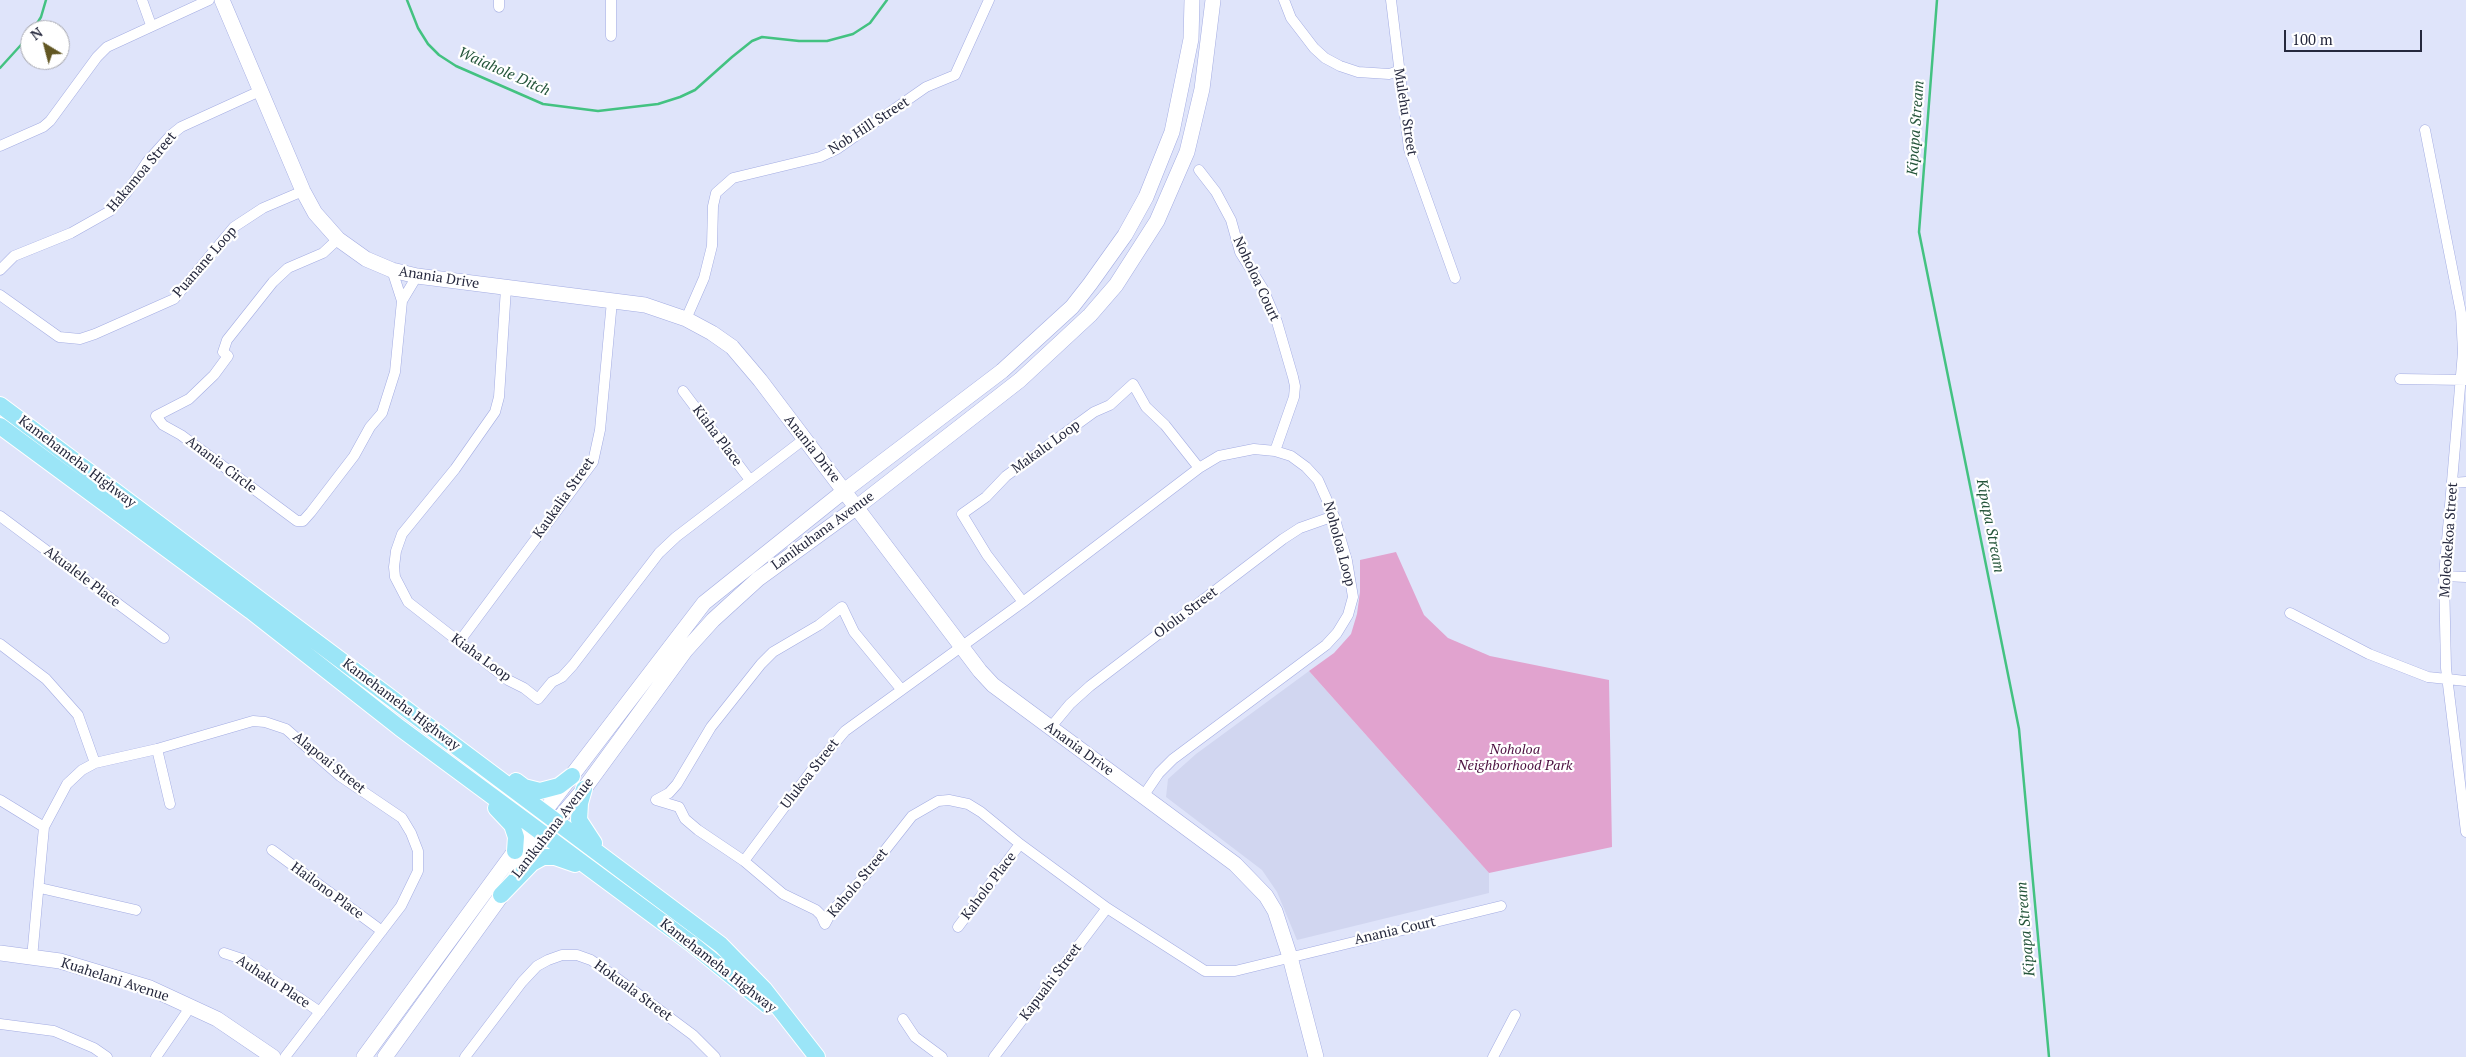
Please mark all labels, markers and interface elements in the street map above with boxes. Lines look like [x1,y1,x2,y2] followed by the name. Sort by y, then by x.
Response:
[20,20,70,70] north arrow
[2286,20,2424,52] scale bar
[26,23,46,44] text: N
[2292,29,2333,49] text: 100 m
[455,44,553,100] water label: Waiahole Ditch
[1390,67,1420,157] street label: Mulehu Street
[1904,80,1928,176] water label: Kipapa Stream
[826,94,912,158] street label: Nob Hill Street
[104,129,180,215] street label: Hakamoa Street
[170,223,240,301] street label: Puanane Loop
[1229,234,1283,324] street label: Noholoa Court
[398,263,480,293] street label: Anania Drive
[689,402,745,470] street label: Kiaha Place
[15,412,139,512] street label: Kamehameha Highway
[780,412,844,486] street label: Anania Drive
[1009,417,1083,477] street label: Makalu Loop
[182,433,260,497] street label: Anania Circle
[530,454,598,542] street label: Kaukalia Street
[1972,478,2008,574] water label: Kipapa Stream
[2437,482,2461,598] street label: Moleokekoa Street
[769,488,877,574] street label: Lanikuhana Avenue
[1320,500,1358,588] street label: Noholoa Loop
[41,543,123,611] street label: Akualele Place
[1151,584,1221,642] street label: Ololu Street
[448,631,514,685] street label: Kiaha Loop
[339,655,463,755] street label: Kamehameha Highway
[1041,718,1117,780] street label: Anania Drive
[289,729,369,797] street label: Alapoai Street
[777,736,843,812] street label: Ulukoa Street
[1457,742,1573,774] park label: Noholoa Neighborhood Park
[509,775,597,881] street label: Lanikuhana Avenue
[824,845,892,921] street label: Kaholo Street
[958,849,1020,923] street label: Kaholo Place
[287,859,367,923] street label: Hailono Place
[2013,881,2039,977] water label: Kipapa Stream
[1353,913,1437,949] street label: Anania Court
[657,915,779,1017] street label: Kamehameha Highway
[1017,940,1085,1024] street label: Kapuahi Street
[233,952,313,1012] street label: Auhaku Place
[59,955,171,1005] street label: Kuahelani Avenue
[591,957,675,1025] street label: Hokuala Street

